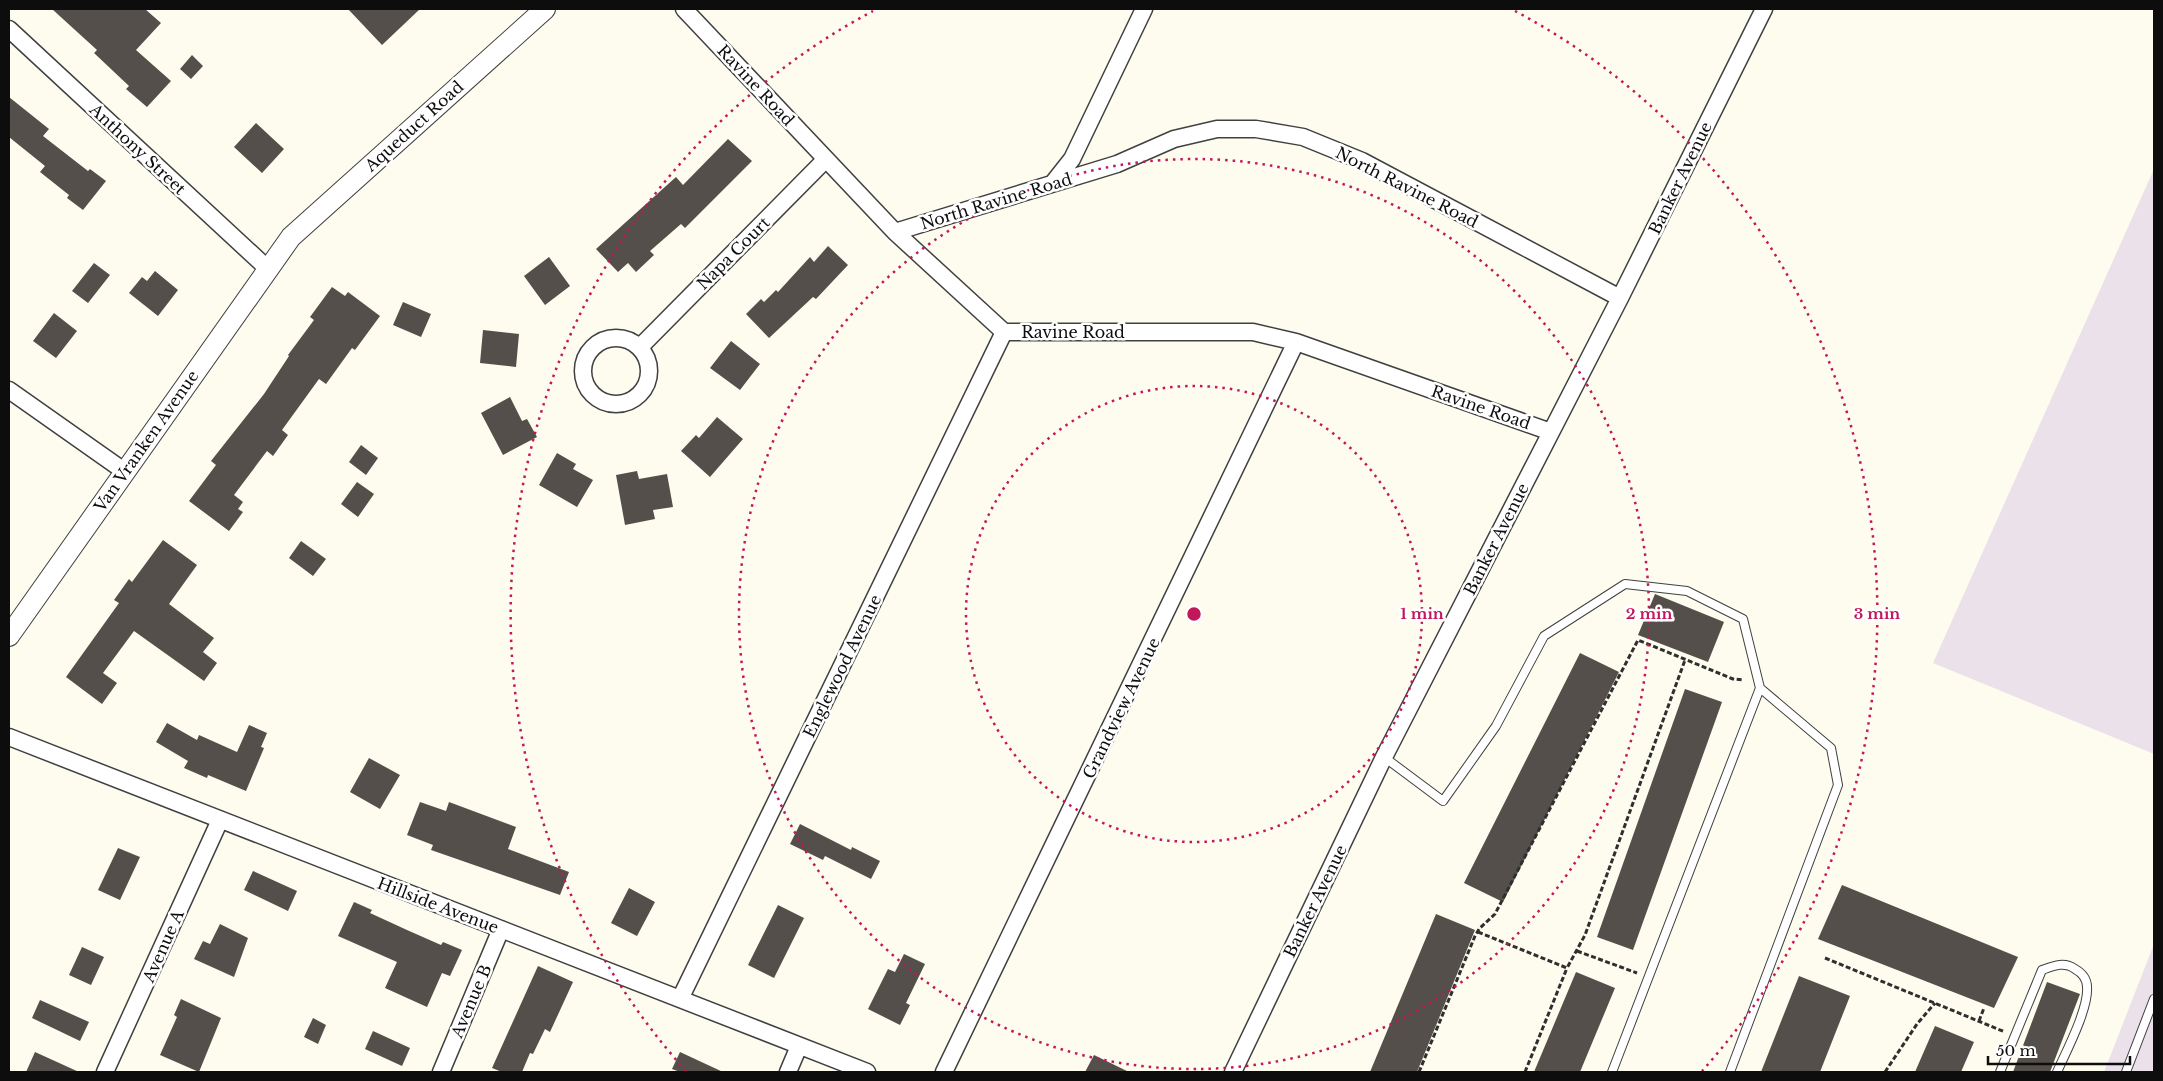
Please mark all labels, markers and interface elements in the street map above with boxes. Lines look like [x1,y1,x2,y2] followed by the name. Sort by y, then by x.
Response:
[713,40,799,130] street label: Ravine Road
[360,76,468,176] street label: Aqueduct Road
[85,99,190,199] street label: Anthony Street
[1644,118,1716,238] street label: Banker Avenue
[1332,142,1482,232] street label: North Ravine Road
[918,168,1074,234] street label: North Ravine Road
[693,213,773,293] street label: Napa Court
[1021,322,1125,342] street label: Ravine Road
[89,366,202,516] street label: Van Vranken Avenue
[1429,381,1533,433] street label: Ravine Road
[1459,480,1533,598] street label: Banker Avenue
[799,591,885,741] street label: Englewood Avenue
[1400,604,1444,623] text: 1 min
[1626,604,1672,623] text: 2 min
[1854,604,1900,623] text: 3 min
[1185,605,1203,623] centre of rings
[1078,634,1164,782] street label: Grandview Avenue
[1279,841,1351,961] street label: Banker Avenue
[375,873,501,937] street label: Hillside Avenue
[138,906,188,986] street label: Avenue A
[446,961,495,1042] street label: Avenue B
[1988,1034,2130,1066] scale bar
[1996,1041,2036,1060] text: 50 m

